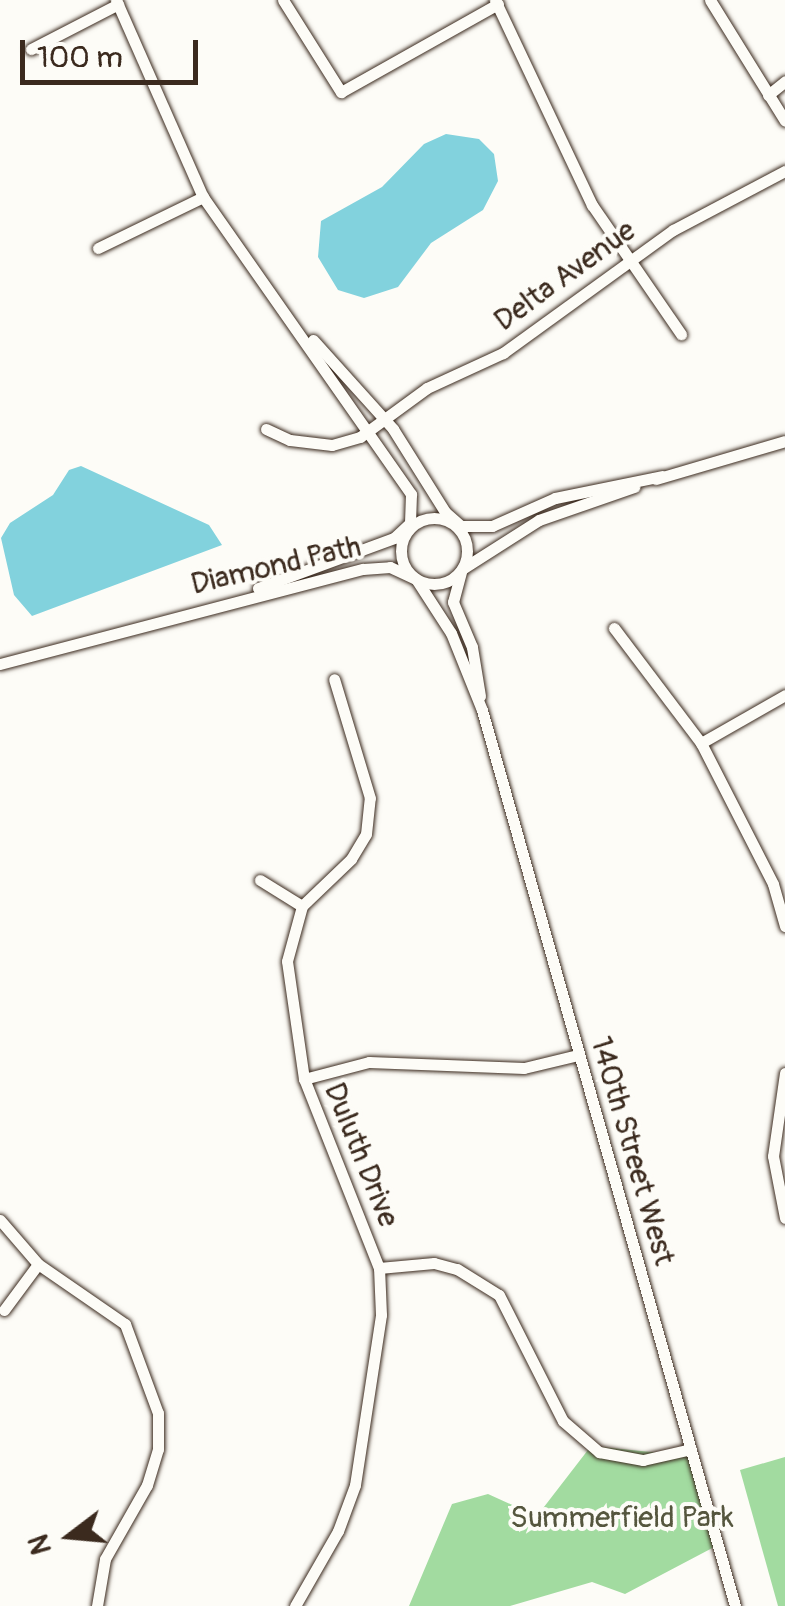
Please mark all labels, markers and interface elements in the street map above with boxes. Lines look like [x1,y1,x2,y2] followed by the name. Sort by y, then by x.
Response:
[25,20,202,82] scale bar
[37,39,123,76] text: 100 m
[487,213,643,339] street label: Delta Avenue
[188,529,364,603] street label: Diamond Path
[582,1033,682,1269] street label: 140th Street West
[316,1078,406,1232] street label: Duluth Drive
[20,1486,120,1586] north arrow
[510,1500,734,1536] park label: Summerfield Park
[21,1530,60,1558] text: N

